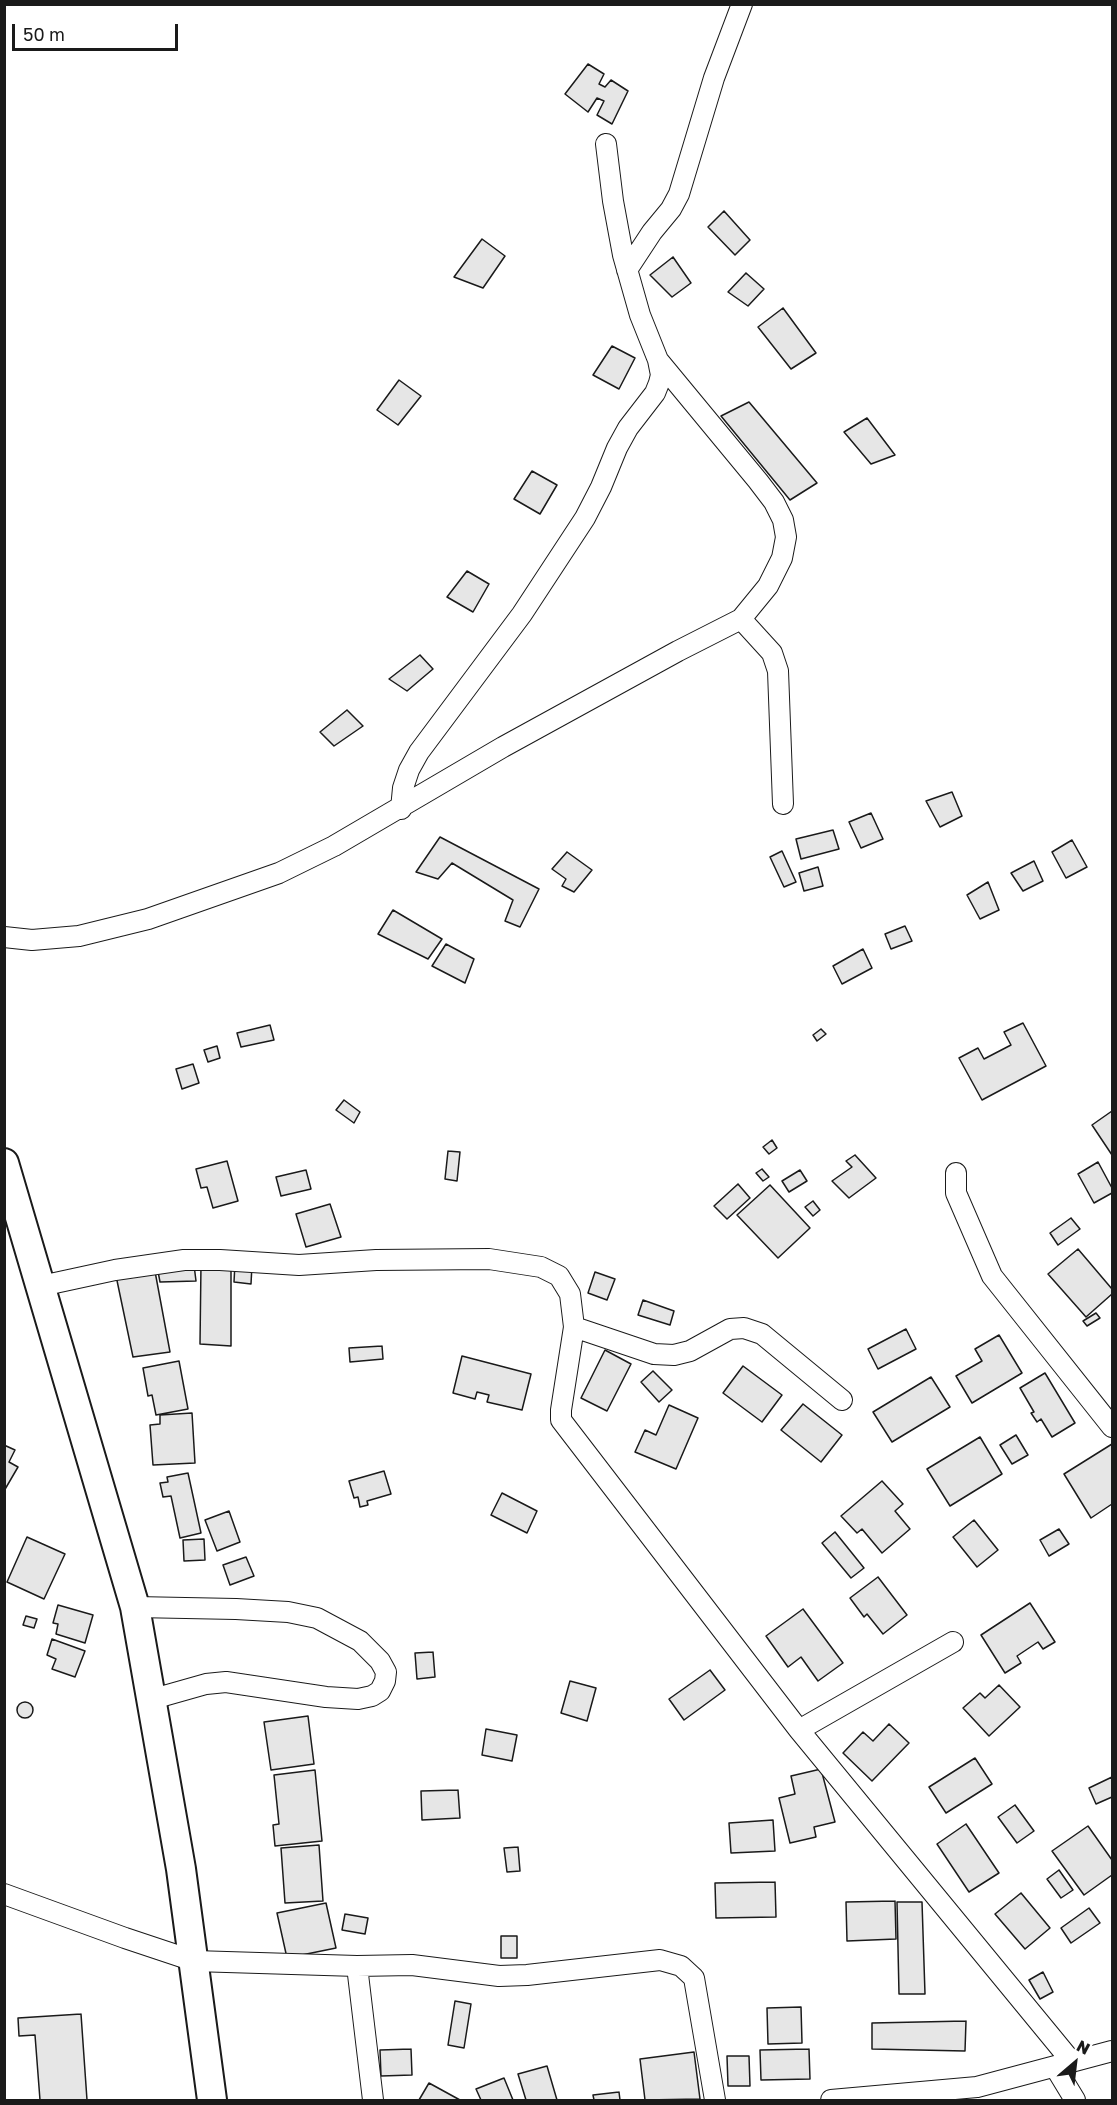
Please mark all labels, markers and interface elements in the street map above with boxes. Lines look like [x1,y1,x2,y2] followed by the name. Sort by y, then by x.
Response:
[15,12,182,50] scale bar
[23,23,65,45] text: 50 m
[1045,2033,1105,2093] north arrow
[1073,2035,1094,2059] text: N

